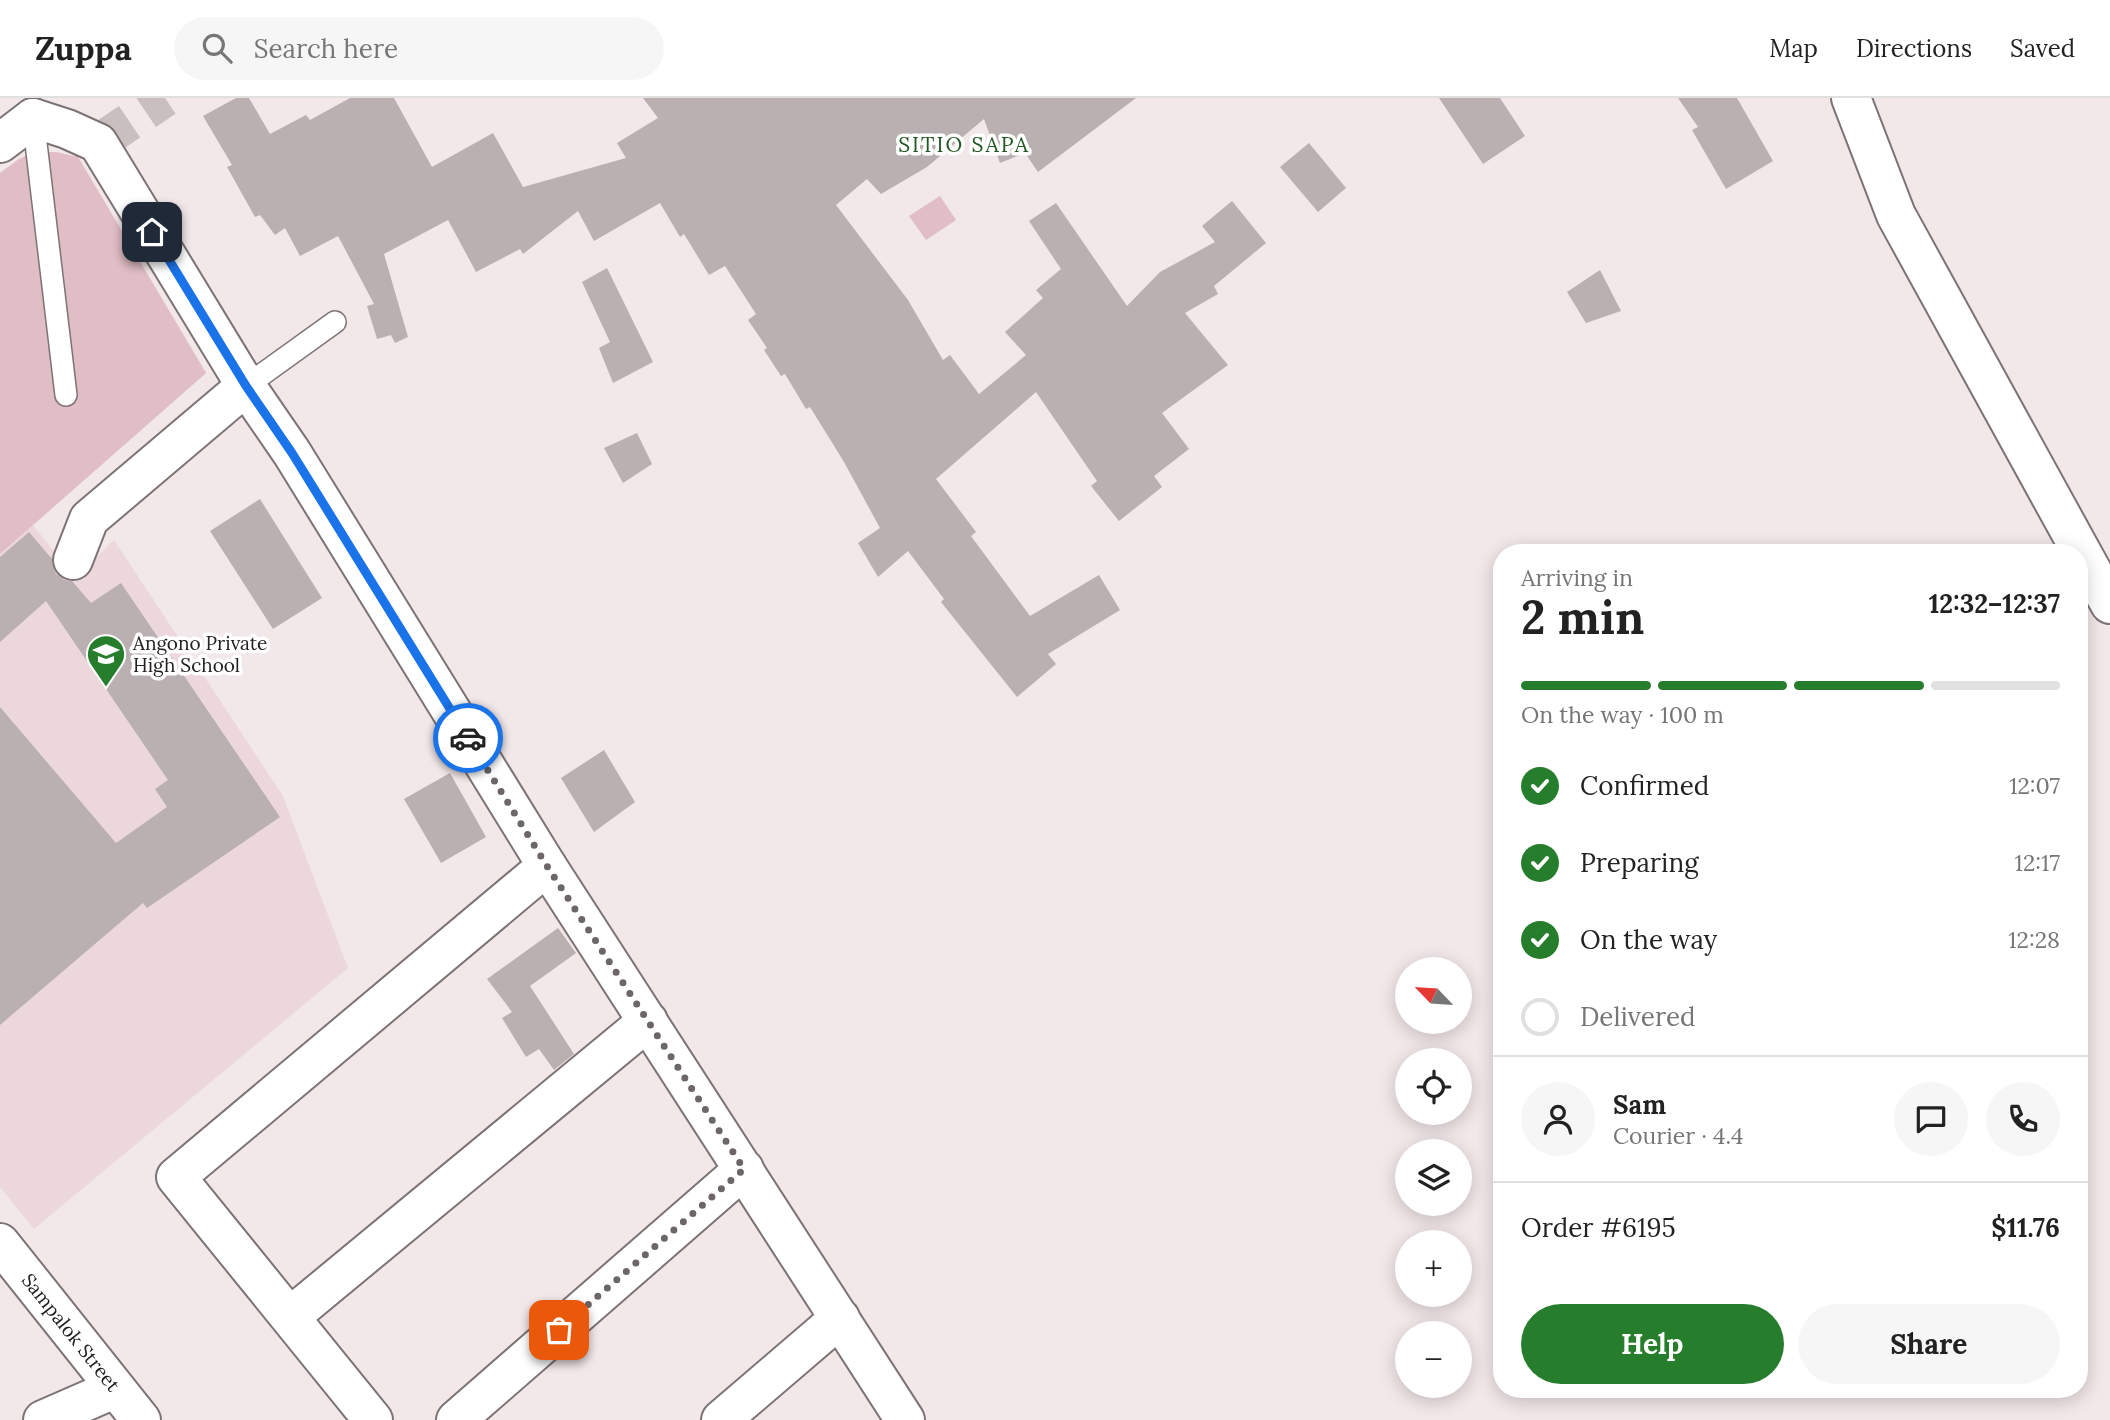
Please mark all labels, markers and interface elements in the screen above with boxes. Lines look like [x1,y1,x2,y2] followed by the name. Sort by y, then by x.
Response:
[174,17,664,80] search box
[35,27,132,69] text: Zuppa
[198,29,236,67] icon: search
[254,32,398,65] text: Search here
[1769,33,1818,64] text: Map
[1856,33,1972,64] text: Directions
[2010,33,2075,64] text: Saved
[898,131,1030,158] district label: SITIO SAPA
[122,202,182,262] pin
[133,213,171,251] icon: home
[1521,563,1633,592] text: Arriving in
[1929,587,2060,620] text: 12:32–12:37
[1521,588,1644,647] text: 2 min
[132,631,267,677] place label: Angono Private High School
[85,633,127,688] school or university icon: Angono Private High School
[1521,700,1724,729] text: On the way · 100 m
[433,703,503,773] courier
[449,719,487,757] icon: car
[1521,767,1559,805] icon: check
[1580,769,1709,802] text: Confirmed
[2009,771,2060,800] text: 12:07
[1521,844,1559,882] icon: check
[1580,846,1699,879] text: Preparing
[2015,848,2060,877] text: 12:17
[1521,921,1559,959] icon: check
[1580,923,1717,956] text: On the way
[2008,925,2060,954] text: 12:28
[1395,957,1472,1034] north arrow
[1395,957,1472,1398] map controls
[1580,1000,1696,1033] text: Delivered
[1395,1048,1472,1125] button: locate
[1521,1082,1595,1156] button: person
[1894,1082,1968,1156] button: chat
[1986,1082,2060,1156] button: phone
[1613,1088,1666,1121] text: Sam
[1613,1121,1744,1150] text: Courier · 4.4
[1395,1139,1472,1216] button: layers
[1521,1211,1676,1244] text: Order #6195
[1991,1211,2060,1244] text: $11.76
[1395,1230,1472,1307] button: +
[17,1268,126,1397] street label: Sampalok Street
[529,1300,589,1360] pin
[1521,1304,1784,1384] button: Help
[1798,1304,2060,1384] button: Share
[540,1311,578,1349] icon: bag
[1395,1321,1472,1398] button: −

